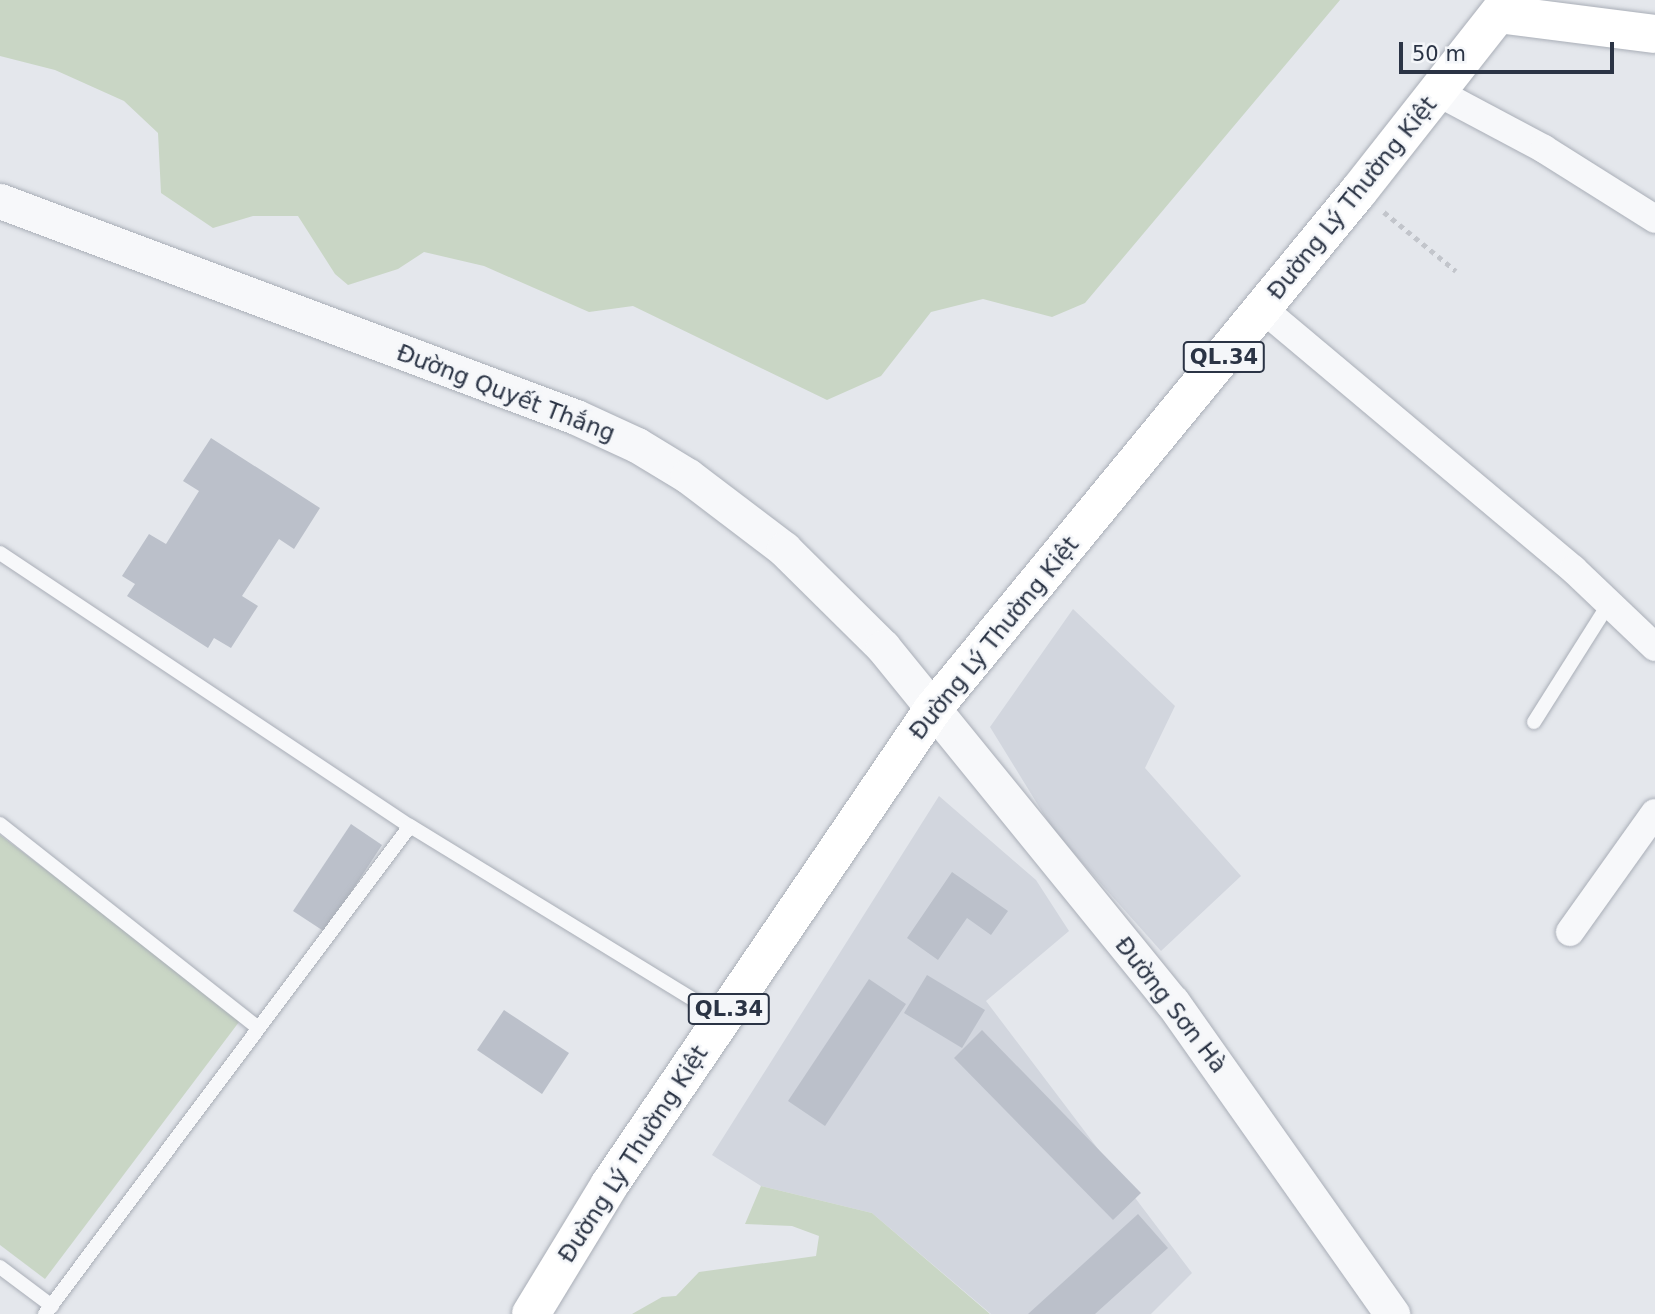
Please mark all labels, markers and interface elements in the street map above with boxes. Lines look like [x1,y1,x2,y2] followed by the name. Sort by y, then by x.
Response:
[1403,28,1618,72] scale bar
[1412,42,1466,66] text: 50 m
[1262,91,1442,305] street label: Đường Lý Thường Kiệt
[393,339,619,447] street label: Đường Quyết Thắng
[1182,340,1266,374] road number: QL.34
[904,531,1084,745] street label: Đường Lý Thường Kiệt
[1109,932,1233,1078] street label: Đường Sơn Hà
[687,992,771,1026] road number: QL.34
[553,1040,713,1268] street label: Đường Lý Thường Kiệt

